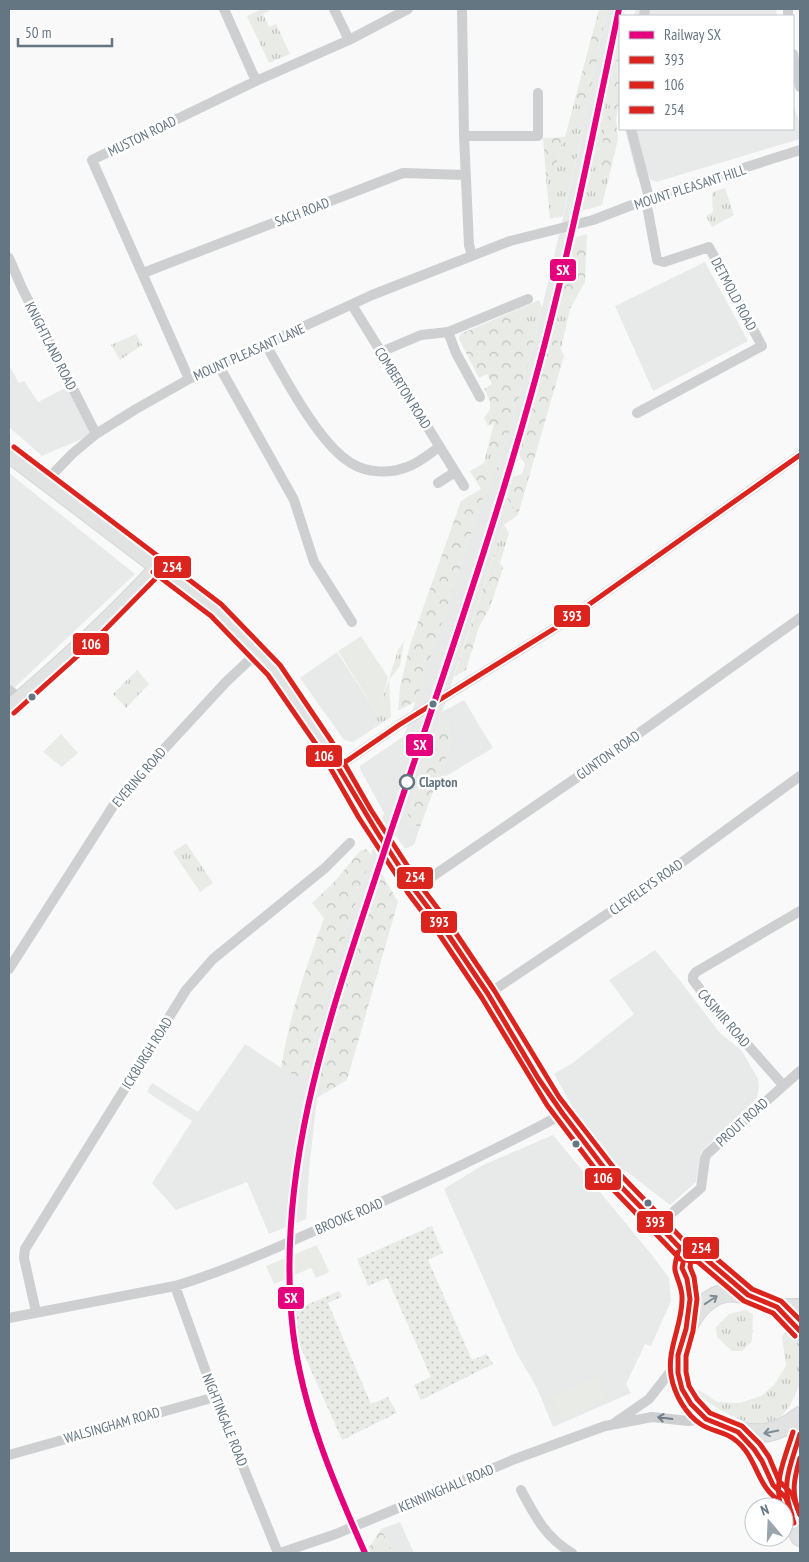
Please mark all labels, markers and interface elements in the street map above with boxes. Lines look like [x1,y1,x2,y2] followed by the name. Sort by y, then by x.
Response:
[18,15,111,47] scale bar
[619,15,794,130] legend
[25,23,51,42] text: 50 m
[664,25,722,44] text: Railway SX
[664,50,684,69] text: 393
[664,75,685,94] text: 106
[664,100,685,119] text: 254
[105,112,179,160] street label: MUSTON ROAD
[632,160,748,214] street label: MOUNT PLEASANT HILL
[272,193,332,231] street label: SACH ROAD
[707,254,761,334] street label: DETMOLD ROAD
[549,258,577,282] line badge: SX
[556,261,570,279] text: SX
[21,299,81,393] street label: KNIGHTLAND ROAD
[191,319,307,385] street label: MOUNT PLEASANT LANE
[371,344,435,432] street label: COMBERTON ROAD
[153,555,192,579] line badge: 254
[162,558,182,576] text: 254
[553,604,591,628] line badge: 393
[562,607,582,625] text: 393
[72,632,110,656] line badge: 106
[81,635,101,653] text: 106
[27,692,37,702] unlabelled marker
[428,699,438,709] unlabelled marker
[573,727,643,783] street label: GUNTON ROAD
[405,733,434,757] line badge: SX
[413,736,427,754] text: SX
[108,743,170,811] street label: EVERING ROAD
[305,744,343,768] line badge: 106
[314,747,334,765] text: 106
[419,773,457,791] place label: Clapton
[399,774,415,790] marker: Clapton
[606,855,686,919] street label: CLEVELEYS ROAD
[396,866,434,890] line badge: 254
[405,868,425,886] text: 254
[420,910,458,934] line badge: 393
[429,913,449,931] text: 393
[694,985,754,1051] street label: CASIMIR ROAD
[118,1014,176,1092] street label: ICKBURGH ROAD
[712,1094,772,1150] street label: PROUT ROAD
[571,1139,581,1149] unlabelled marker
[584,1167,622,1191] line badge: 106
[593,1169,613,1187] text: 106
[312,1194,386,1238] street label: BROOKE ROAD
[643,1198,653,1208] unlabelled marker
[636,1210,674,1234] line badge: 393
[645,1213,665,1231] text: 393
[682,1236,720,1260] line badge: 254
[691,1239,711,1257] text: 254
[277,1286,305,1310] line badge: SX
[284,1289,298,1307] text: SX
[704,1295,718,1305] one-way arrow
[198,1371,252,1469] street label: NIGHTINGALE ROAD
[62,1403,162,1447] street label: WALSINGHAM ROAD
[658,1413,674,1423] one-way arrow
[764,1427,780,1437] one-way arrow
[396,1460,496,1516] street label: KENNINGHALL ROAD
[744,1497,794,1547] north arrow
[758,1500,771,1519] text: N

